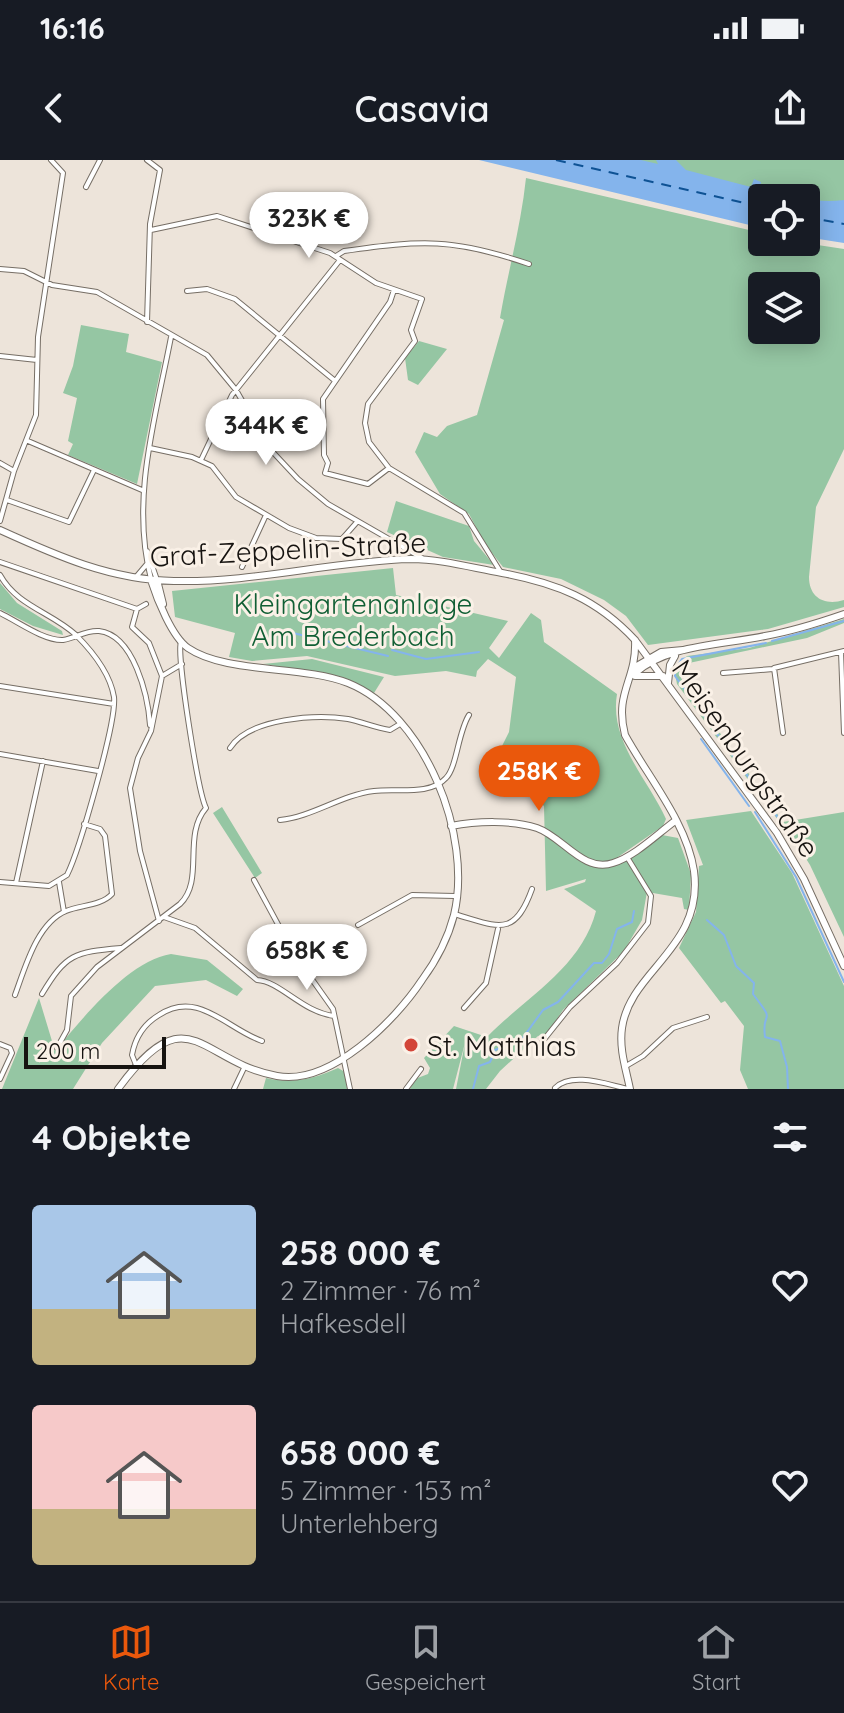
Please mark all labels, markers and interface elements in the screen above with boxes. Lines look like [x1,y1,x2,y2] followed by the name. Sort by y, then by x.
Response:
[40,9,105,47] text: 16:16
[32,86,76,130] icon: back
[354,86,490,131] text: Casavia
[768,86,812,130] icon: share
[748,184,820,344] map controls
[748,184,820,256] button: locate
[244,192,374,260] pin: 323K €
[267,201,351,234] text: 323K €
[748,272,820,344] button: layers
[201,399,331,467] pin: 344K €
[223,408,309,441] text: 344K €
[149,524,427,574] street label: Graf-Zeppelin-Straße
[234,586,472,653] park label: Kleingartenanlage Am Brederbach
[665,652,827,864] street label: Meisenburgstraße
[474,745,604,813] pin: 258K €
[497,754,581,787] text: 258K €
[242,924,372,992] pin: 658K €
[265,933,349,966] text: 658K €
[427,1028,576,1063] place label: St. Matthias
[24,1033,166,1069] scale bar
[402,1036,420,1054] marker: St. Matthias
[36,1037,100,1065] text: 200 m
[768,1115,812,1159] icon: filters
[32,1116,191,1159] text: 4 Objekte
[280,1231,441,1274] text: 258 000 €
[96,1237,192,1333] icon: home
[768,1263,812,1307] icon: heart
[280,1274,481,1307] text: 2 Zimmer · 76 m²
[280,1307,406,1340] text: Hafkesdell
[280,1431,440,1474] text: 658 000 €
[96,1437,192,1533] icon: home
[768,1463,812,1507] icon: heart
[280,1474,491,1507] text: 5 Zimmer · 153 m²
[280,1507,438,1540] text: Unterlehberg
[103,1620,159,1696] tab: Karte
[365,1620,486,1696] tab: Gespeichert
[692,1620,741,1696] tab: Start

